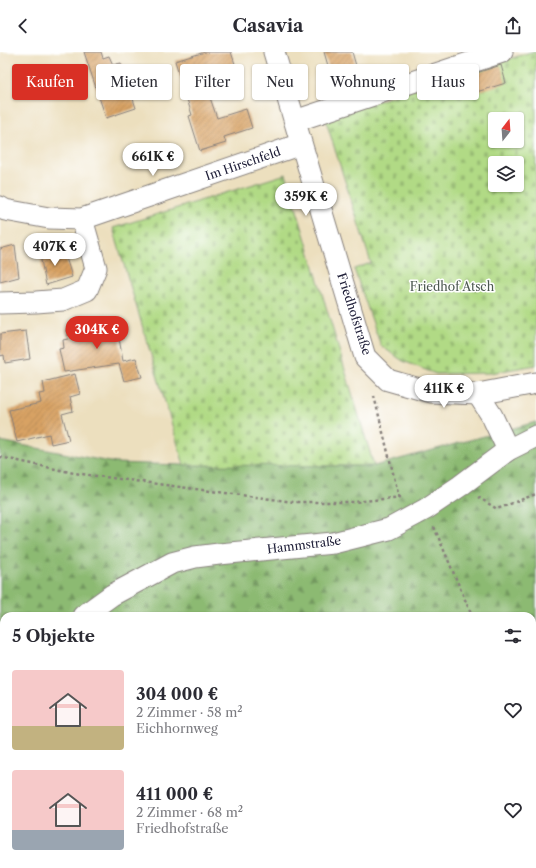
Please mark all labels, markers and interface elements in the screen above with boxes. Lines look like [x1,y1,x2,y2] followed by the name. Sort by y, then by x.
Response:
[12,15,34,37] icon: back
[232,15,304,37] text: Casavia
[502,15,524,37] icon: share
[12,64,88,100] chip: Kaufen
[96,64,172,100] chip: Mieten
[180,64,244,100] chip: Filter
[252,64,308,100] chip: Neu
[316,64,409,100] chip: Wohnung
[417,64,479,100] chip: Haus
[488,112,524,148] north arrow
[488,112,524,192] map controls
[120,143,186,177] pin: 661K €
[203,143,283,183] street label: Im Hirschfeld
[132,148,175,164] text: 661K €
[488,156,524,192] button: layers
[273,183,339,217] pin: 359K €
[284,188,328,204] text: 359K €
[22,233,88,267] pin: 407K €
[33,238,77,254] text: 407K €
[334,271,375,357] street label: Friedhofstraße
[410,279,495,294] park label: Friedhof Atsch
[64,316,130,350] pin: 304K €
[75,321,119,337] text: 304K €
[411,375,477,409] pin: 411K €
[423,380,465,396] text: 411K €
[266,532,342,556] street label: Hammstraße
[502,625,524,647] icon: filters
[12,626,95,646] text: 5 Objekte
[136,684,218,704] text: 304 000 €
[44,686,92,734] icon: home
[502,699,524,721] icon: heart
[136,704,243,720] text: 2 Zimmer · 58 m²
[136,720,218,736] text: Eichhornweg
[136,784,213,804] text: 411 000 €
[44,786,92,834] icon: home
[502,799,524,821] icon: heart
[136,804,243,820] text: 2 Zimmer · 68 m²
[136,820,229,836] text: Friedhofstraße

